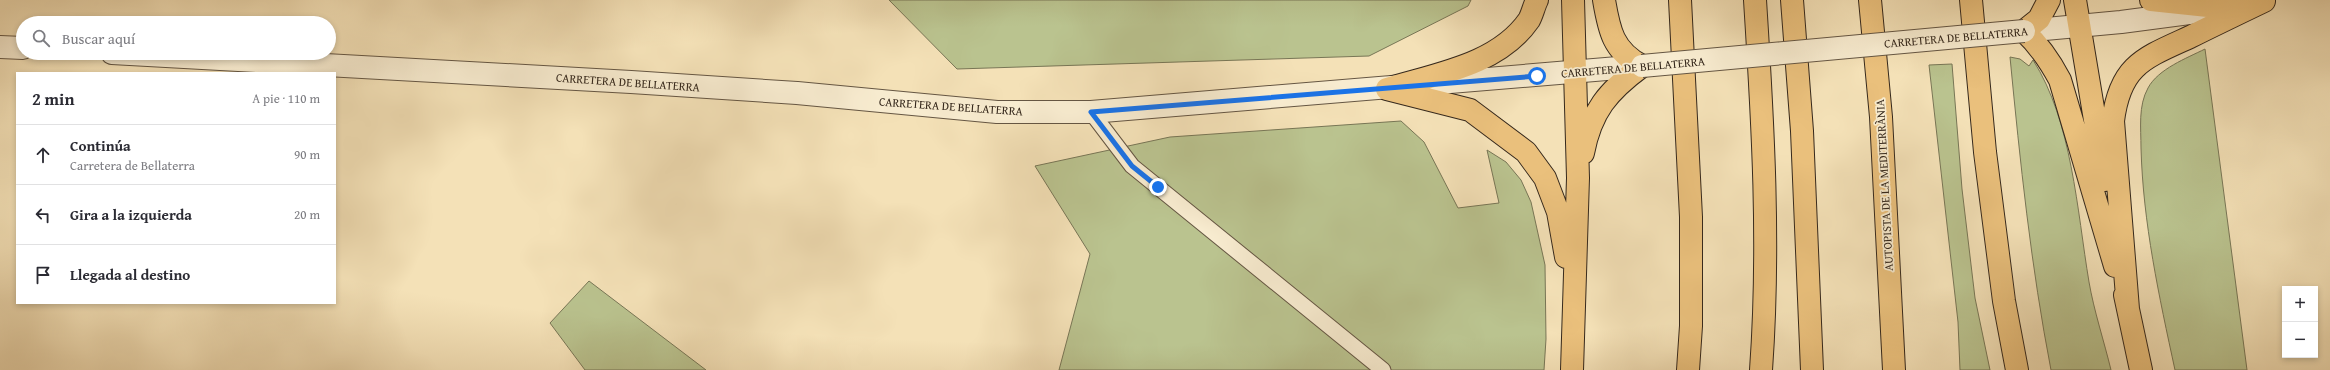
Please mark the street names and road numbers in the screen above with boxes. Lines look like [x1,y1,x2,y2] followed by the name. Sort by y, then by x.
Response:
[1883,22,2029,52] street label: CARRETERA DE BELLATERRA
[1560,52,1706,82] street label: CARRETERA DE BELLATERRA
[556,68,701,96] street label: CARRETERA DE BELLATERRA
[879,92,1024,120] street label: CARRETERA DE BELLATERRA
[1871,98,1897,271] street label: AUTOPISTA DE LA MEDITERRÀNIA

